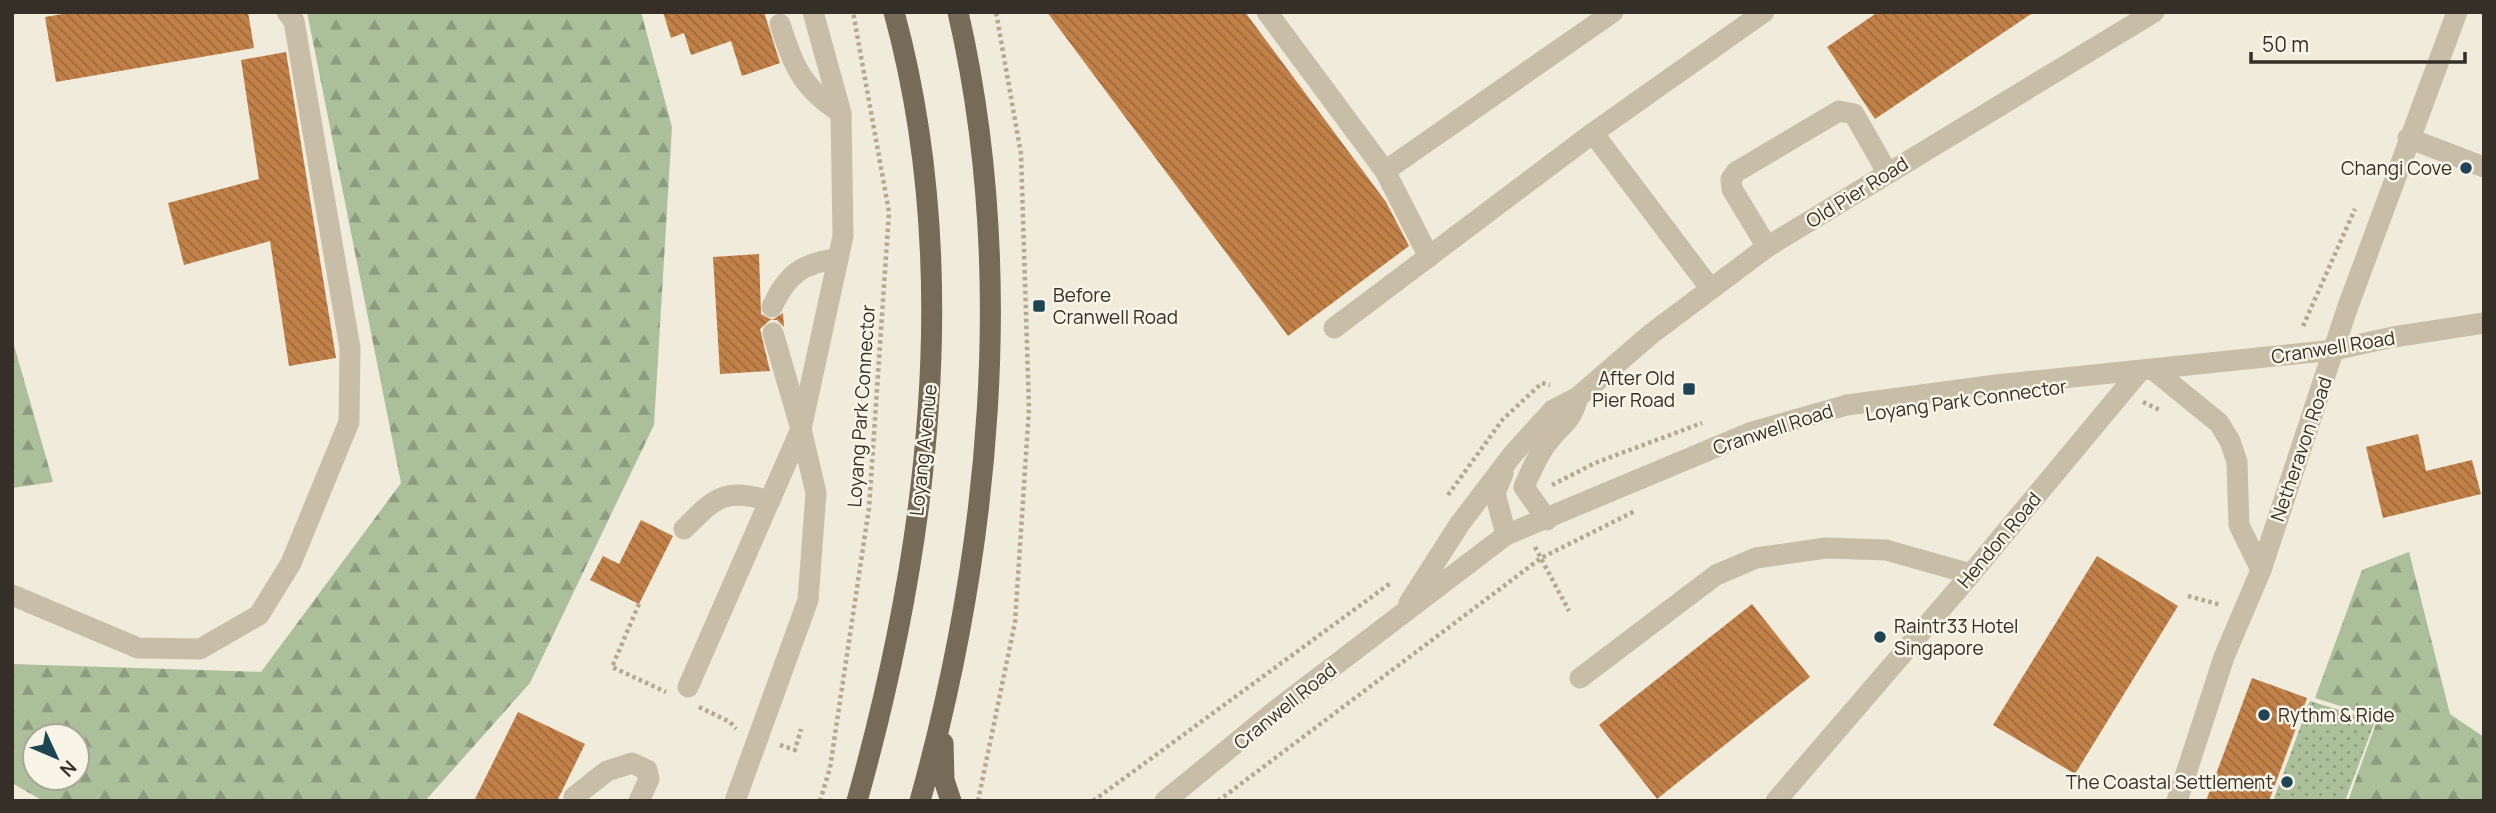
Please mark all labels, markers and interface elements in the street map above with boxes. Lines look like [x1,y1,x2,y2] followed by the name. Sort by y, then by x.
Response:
[2251,21,2464,65] scale bar
[2262,30,2309,58] text: 50 m
[1801,150,1913,234] street label: Old Pier Road
[2341,155,2452,181] place label: Changi Cove
[2458,160,2474,176] marker: Changi Cove
[1053,282,1178,330] place label: Before Cranwell Road
[1031,298,1047,314] marker: Before Cranwell Road
[841,304,881,508] street label: Loyang Park Connector
[2269,324,2397,370] street label: Cranwell Road
[1592,365,1675,413] place label: After Old Pier Road
[1864,373,2068,427] street label: Loyang Park Connector
[2264,373,2338,525] street label: Netheravon Road
[1681,381,1697,397] marker: After Old Pier Road
[903,383,943,517] street label: Loyang Avenue
[1710,397,1836,461] street label: Cranwell Road
[1951,487,2047,593] street label: Hendon Road
[1894,613,2019,661] place label: Raintr33 Hotel Singapore
[1872,629,1888,645] marker: Raintr33 Hotel Singapore
[1228,657,1342,755] street label: Cranwell Road
[2278,702,2395,728] place label: Rythm & Ride
[2256,707,2272,723] marker: Rythm & Ride
[21,722,91,792] north arrow
[54,755,82,783] text: N
[2066,769,2273,795] place label: The Coastal Settlement
[2279,774,2295,790] marker: The Coastal Settlement

